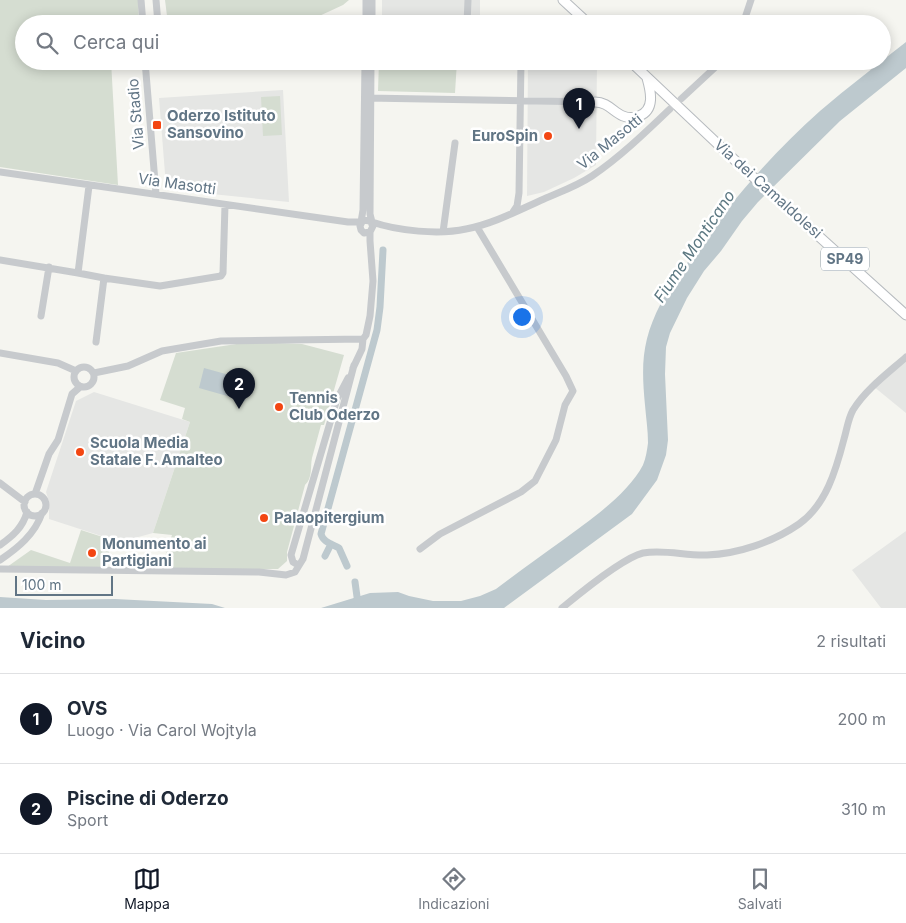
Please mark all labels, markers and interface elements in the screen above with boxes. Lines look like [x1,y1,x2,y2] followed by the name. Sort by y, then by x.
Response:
[15,15,891,70] search box
[33,29,61,57] icon: search
[73,31,159,54] text: Cerca qui
[123,78,148,150] street label: Via Stadio
[563,88,595,129] pin: 1
[167,106,276,142] place label: Oderzo Istituto Sansovino
[573,109,646,174] street label: Via Masotti
[151,119,163,131] marker: Oderzo Istituto Sansovino
[472,126,538,145] place label: EuroSpin
[542,130,554,142] marker: EuroSpin
[710,135,826,242] street label: Via dei Camaldolesi
[137,169,217,198] street label: Via Masotti
[649,186,739,306] water label: Fiume Monticano
[821,248,869,270] road number: SP49
[509,304,535,330] your location
[223,368,255,409] pin: 2
[289,388,380,424] place label: Tennis Club Oderzo
[273,401,285,413] marker: Tennis Club Oderzo
[90,433,223,469] place label: Scuola Media Statale F. Amalteo
[74,446,86,458] marker: Scuola Media Statale F. Amalteo
[274,508,384,527] place label: Palaopitergium
[258,512,270,524] marker: Palaopitergium
[102,534,207,570] place label: Monumento ai Partigiani
[86,547,98,559] marker: Monumento ai Partigiani
[15,573,112,596] scale bar
[22,576,62,593] text: 100 m
[20,628,85,653] text: Vicino
[816,631,886,651] text: 2 risultati
[67,697,108,720] text: OVS
[33,709,39,729] text: 1
[838,709,886,729] text: 200 m
[67,720,257,740] text: Luogo · Via Carol Wojtyla
[67,787,229,810] text: Piscine di Oderzo
[31,799,41,819] text: 2
[841,799,886,819] text: 310 m
[67,810,108,830] text: Sport
[124,865,170,912] tab: Mappa
[418,865,489,912] tab: Indicazioni
[738,865,782,912] tab: Salvati

